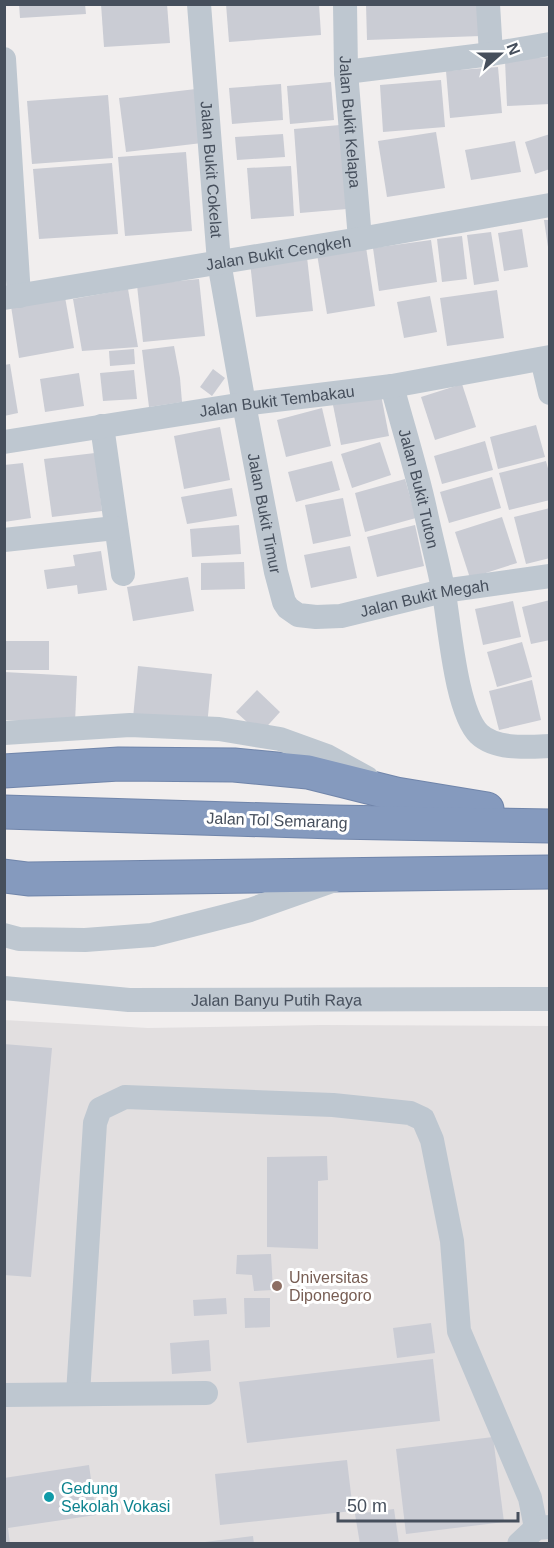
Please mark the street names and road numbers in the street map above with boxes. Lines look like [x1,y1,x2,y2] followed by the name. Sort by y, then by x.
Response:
[337,56,364,189] street label: Jalan Bukit Kelapa
[198,101,225,239] street label: Jalan Bukit Cokelat
[205,233,352,273] street label: Jalan Bukit Cengkeh
[198,383,355,420] street label: Jalan Bukit Tembakau
[395,427,442,550] street label: Jalan Bukit Tuton
[244,451,284,576] street label: Jalan Bukit Timur
[358,577,490,620] street label: Jalan Bukit Megah
[206,810,348,831] street label: Jalan Tol Semarang
[191,991,362,1009] street label: Jalan Banyu Putih Raya

